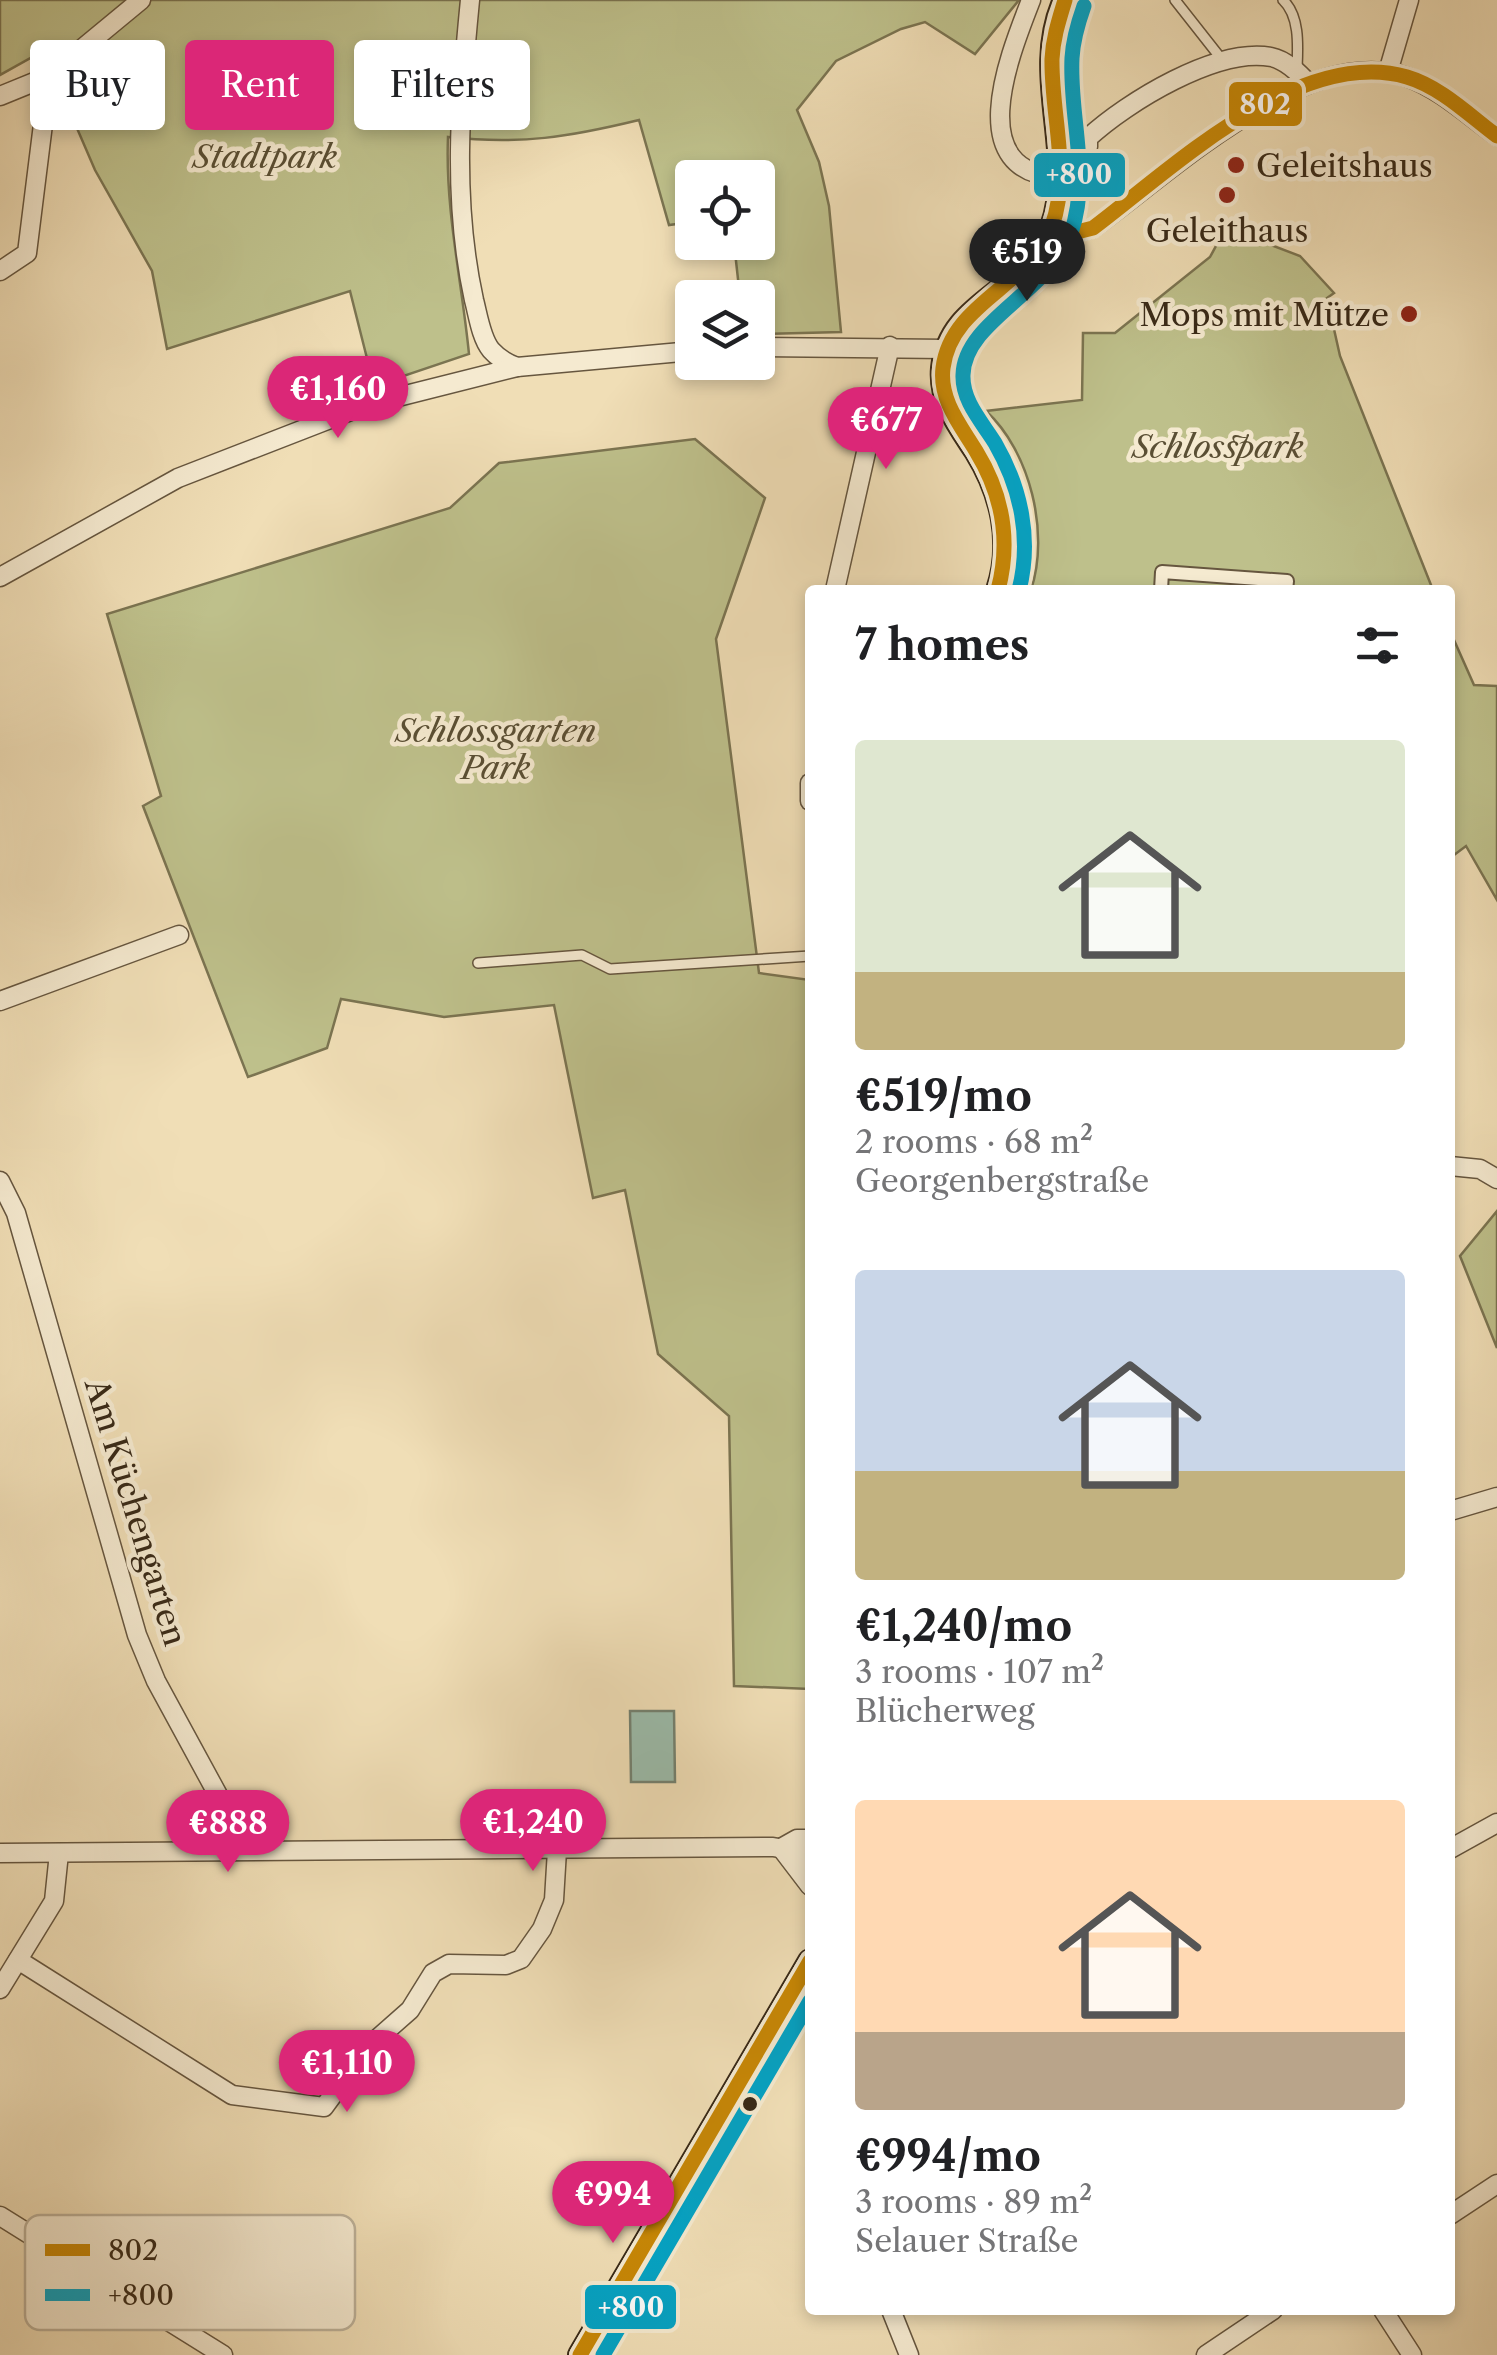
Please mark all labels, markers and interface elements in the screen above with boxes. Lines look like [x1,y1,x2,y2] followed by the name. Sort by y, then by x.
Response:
[30,40,165,130] chip: Buy
[185,40,334,130] chip: Rent
[354,40,530,130] chip: Filters
[1227,80,1304,128] line badge: 802
[1239,87,1291,121] text: 802
[191,137,338,176] park label: Stadtpark
[1256,146,1433,185] place label: Geleitshaus
[1032,151,1127,199] line badge: +800
[1225,154,1247,176] marker: Geleitshaus
[1046,157,1112,191] text: +800
[675,160,775,380] map controls
[675,160,775,260] button: locate
[1216,184,1238,206] marker: Geleithaus
[1146,211,1308,250] place label: Geleithaus
[968,219,1086,304] pin: €519
[991,232,1063,271] text: €519
[675,280,775,380] button: layers
[1140,295,1389,334] place label: Mops mit Mütze
[1398,303,1420,325] marker: Mops mit Mütze
[257,356,419,441] pin: €1,160
[289,369,387,408] text: €1,160
[827,387,945,472] pin: €677
[850,400,922,439] text: €677
[1130,427,1304,466] park label: Schlosspark
[1350,618,1405,673] icon: filters
[855,619,1029,671] text: 7 homes
[394,711,596,787] park label: Schlossgarten Park
[1040,805,1220,985] icon: home
[855,1070,1032,1122] text: €519/mo
[855,1122,1093,1161] text: 2 rooms · 68 m²
[855,1161,1149,1200] text: Georgenbergstraße
[1040,1335,1220,1515] icon: home
[77,1373,195,1650] street label: Am Küchengarten
[855,1600,1072,1652] text: €1,240/mo
[855,1652,1104,1691] text: 3 rooms · 107 m²
[855,1691,1035,1730] text: Blücherweg
[452,1789,614,1874] pin: €1,240
[169,1790,287,1875] pin: €888
[482,1802,584,1841] text: €1,240
[188,1803,268,1842] text: €888
[1040,1865,1220,2045] icon: home
[266,2030,428,2115] pin: €1,110
[301,2043,393,2082] text: €1,110
[740,2094,760,2114] unlabelled marker
[855,2130,1041,2182] text: €994/mo
[554,2161,672,2246] pin: €994
[574,2174,652,2213] text: €994
[855,2182,1092,2221] text: 3 rooms · 89 m²
[25,2215,355,2330] legend
[855,2221,1078,2260] text: Selauer Straße
[108,2233,158,2267] text: 802
[108,2278,174,2312] text: +800
[583,2283,678,2331] line badge: +800
[598,2290,664,2324] text: +800

